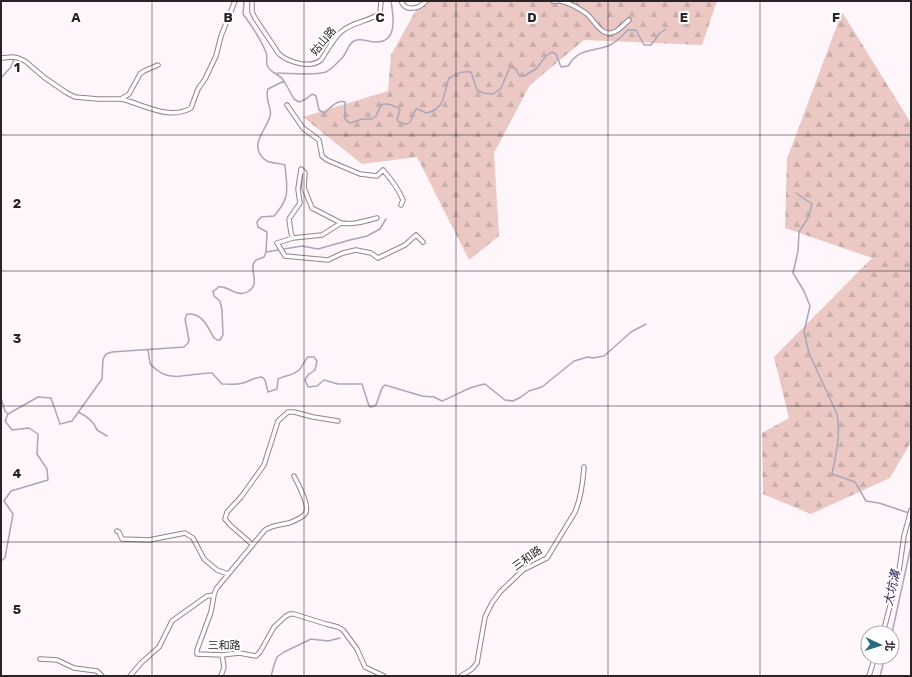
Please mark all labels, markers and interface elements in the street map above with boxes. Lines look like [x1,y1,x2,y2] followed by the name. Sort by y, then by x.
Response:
[71,10,81,25] text: A
[223,10,233,25] text: B
[375,10,385,25] text: C
[527,10,537,25] text: D
[680,10,688,25] text: E
[832,10,840,25] text: F
[308,25,339,58] street label: 姑山路
[14,60,20,75] text: 1
[13,196,21,211] text: 2
[13,331,22,346] text: 3
[13,466,22,481] text: 4
[510,544,545,573] street label: 三和路
[881,567,903,607] water label: 大坑溝
[13,602,21,617] text: 5
[860,625,900,665] north arrow
[208,639,241,652] street label: 三和路
[883,640,896,652] text: 北

